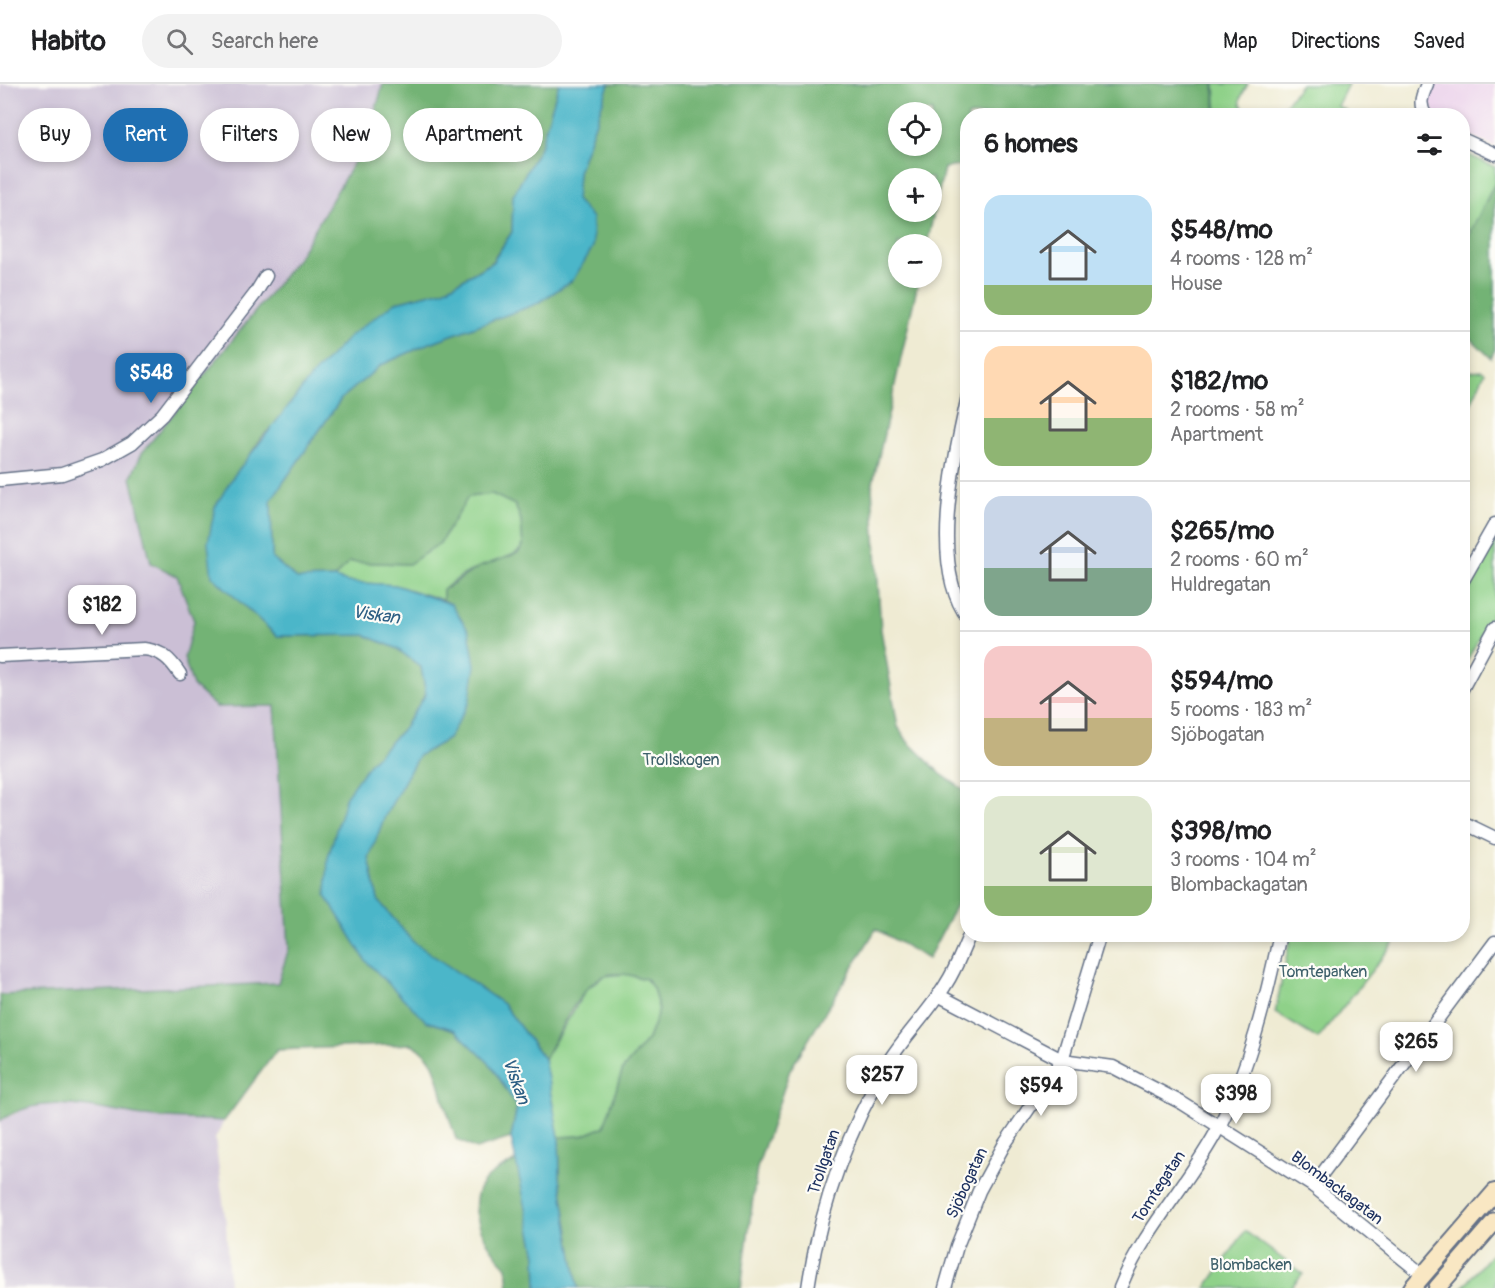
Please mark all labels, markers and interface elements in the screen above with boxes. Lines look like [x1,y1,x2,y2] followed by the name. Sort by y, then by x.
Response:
[142,14,562,68] search box
[30,24,106,59] text: Habito
[163,25,196,58] icon: search
[211,27,318,55] text: Search here
[1223,28,1258,55] text: Map
[1291,28,1380,55] text: Directions
[1413,28,1465,55] text: Saved
[888,102,942,288] map controls
[888,102,942,156] button: locate
[18,108,91,162] chip: Buy
[103,108,188,162] chip: Rent
[200,108,299,162] chip: Filters
[311,108,391,162] chip: New
[403,108,543,162] chip: Apartment
[984,128,1078,160] text: 6 homes
[1413,128,1446,161] icon: filters
[888,168,942,222] button: +
[1170,214,1273,246] text: $548/mo
[1032,219,1104,291] icon: home
[888,234,942,288] button: −
[1170,246,1313,271] text: 4 rooms · 128 m²
[1170,271,1222,296] text: House
[115,353,187,404] pin: $548
[129,360,173,385] text: $548
[1170,365,1268,397] text: $182/mo
[1032,370,1104,442] icon: home
[1170,397,1305,422] text: 2 rooms · 58 m²
[1170,422,1263,447] text: Apartment
[1170,515,1274,547] text: $265/mo
[1032,520,1104,592] icon: home
[1170,547,1309,572] text: 2 rooms · 60 m²
[1170,572,1271,597] text: Huldregatan
[66,585,138,636] pin: $182
[82,592,122,617] text: $182
[351,600,402,630] water label: Viskan
[1170,665,1273,697] text: $594/mo
[1032,670,1104,742] icon: home
[1170,697,1312,722] text: 5 rooms · 183 m²
[1170,722,1265,747] text: Sjöbogatan
[642,750,720,770] park label: Trollskogen
[1170,815,1271,847] text: $398/mo
[1032,820,1104,892] icon: home
[1170,847,1317,872] text: 3 rooms · 104 m²
[1170,872,1308,897] text: Blombackagatan
[1279,962,1367,982] park label: Tomteparken
[1380,1022,1452,1073] pin: $265
[1394,1029,1438,1054] text: $265
[497,1055,535,1108] water label: Viskan
[846,1055,918,1106] pin: $257
[860,1062,904,1087] text: $257
[1005,1066,1077,1117] pin: $594
[1019,1073,1063,1098] text: $594
[1200,1074,1272,1125] pin: $398
[1215,1081,1257,1106] text: $398
[804,1127,844,1197] street label: Trollgatan
[942,1144,992,1222] street label: Sjöbogatan
[1128,1147,1190,1227] street label: Tomtegatan
[1287,1147,1387,1229] street label: Blombackagatan
[1210,1255,1292,1275] park label: Blombacken

